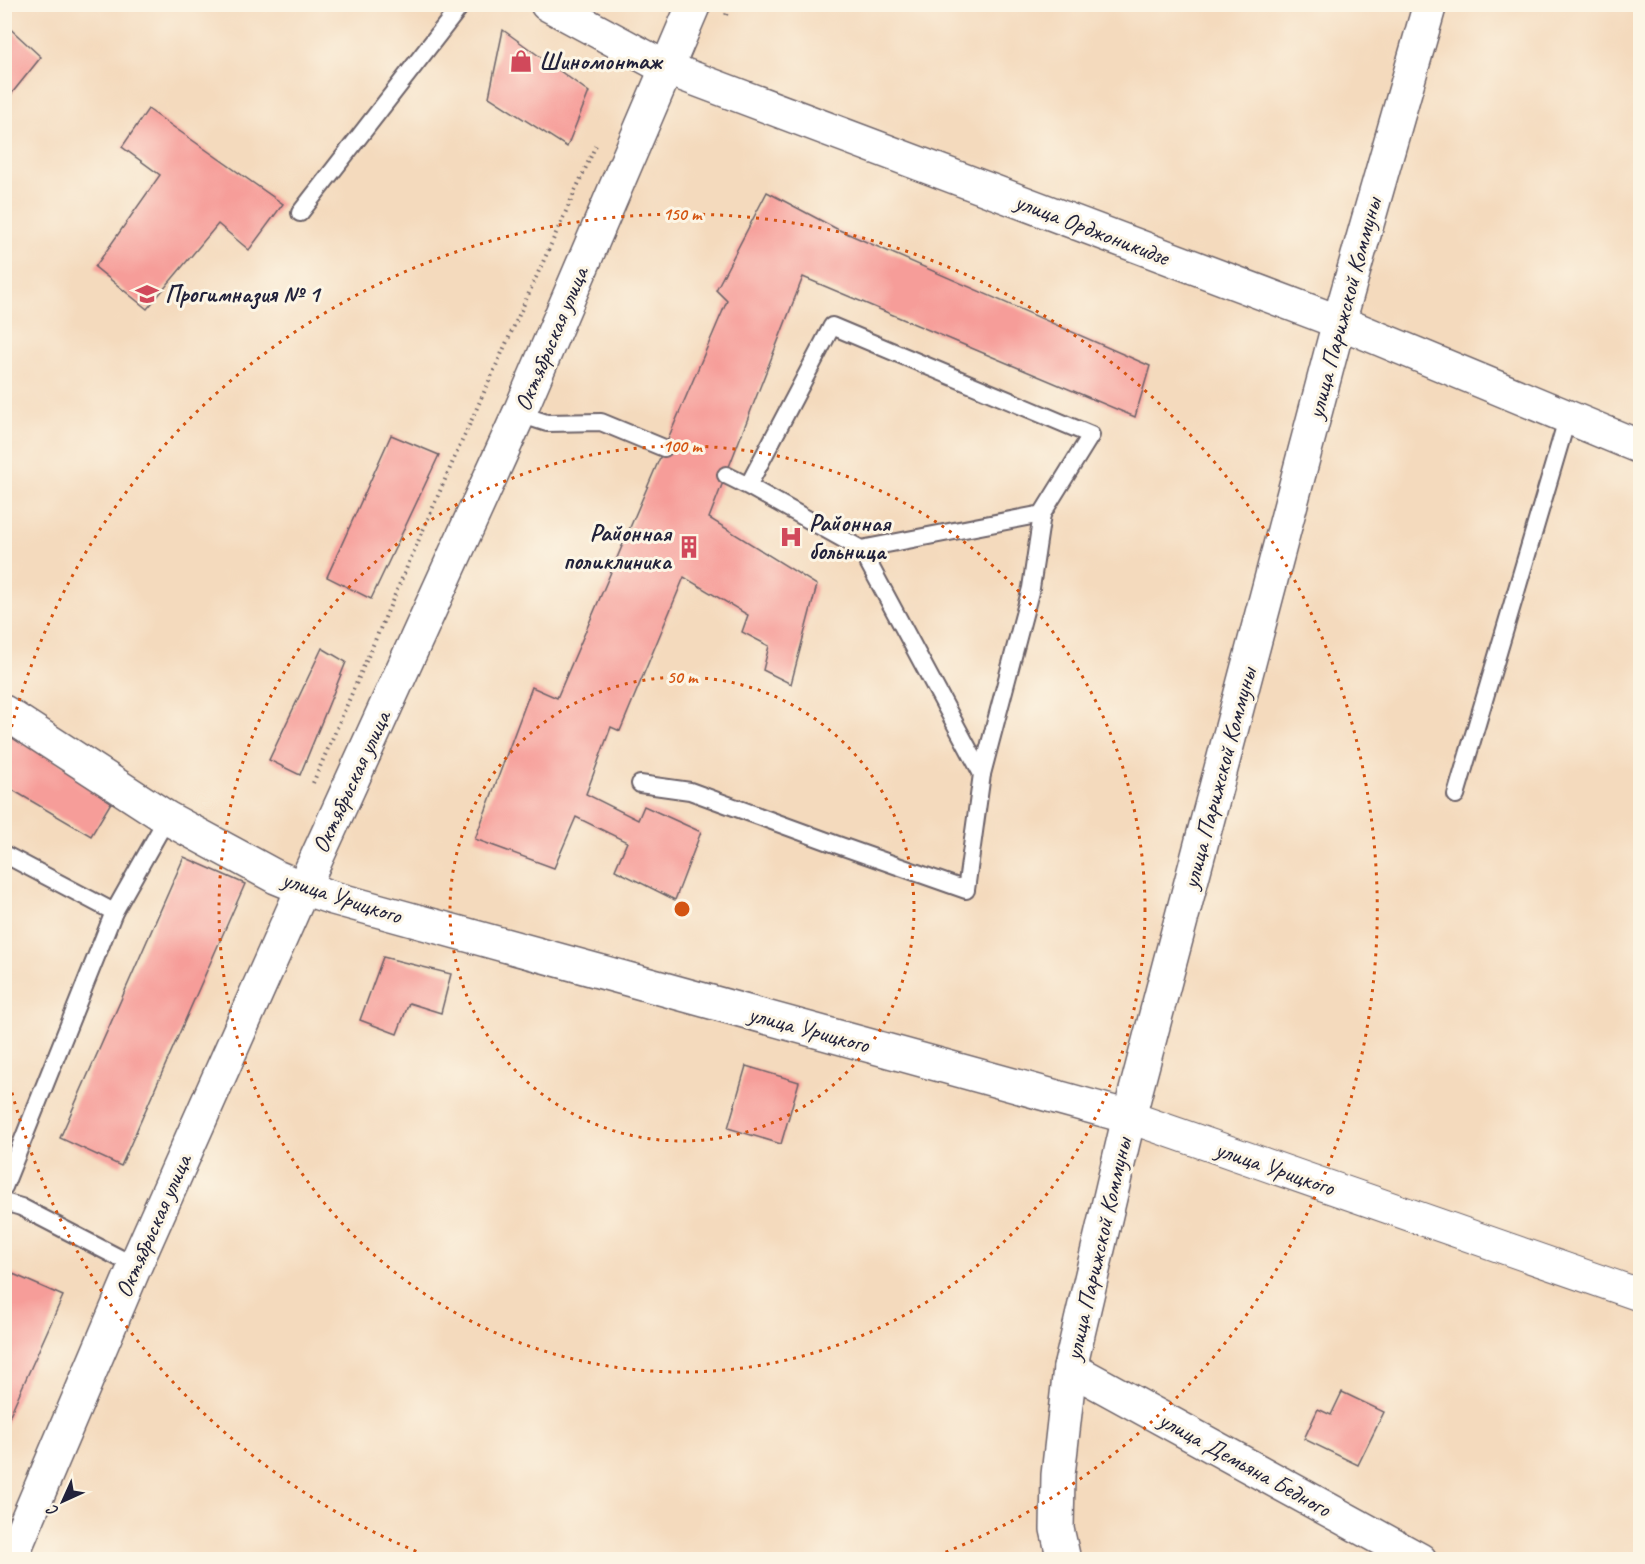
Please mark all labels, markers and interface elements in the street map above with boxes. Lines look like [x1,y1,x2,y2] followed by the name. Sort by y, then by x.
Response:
[539,46,664,76] place label: Шиномонтаж
[508,48,534,74] shop icon: Шиномонтаж
[1009,185,1175,273] street label: улица Орджоникидзе
[1300,192,1389,424] street label: улица Парижской Коммуны
[663,203,703,225] text: 150 m
[507,261,596,415] street label: Октябрьская улица
[165,279,322,310] place label: Прогимназия № 1
[134,281,160,307] school or university icon: Прогимназия № 1
[663,435,703,457] text: 100 m
[809,508,892,566] place label: Районная больница
[563,518,673,576] place label: Районная поликлиника
[778,524,804,550] hospital icon: Районная больница
[676,534,702,560] building icon: Районная поликлиника
[1175,662,1264,894] street label: улица Парижской Коммуны
[667,666,699,688] text: 50 m
[305,704,398,858] street label: Октябрьская улица
[277,863,407,931] street label: улица Урицкого
[672,899,692,919] centre of rings
[744,998,874,1060] street label: улица Урицкого
[1057,1133,1139,1365] street label: улица Парижской Коммуны
[1210,1133,1340,1203] street label: улица Урицкого
[108,1148,199,1302] street label: Октябрьская улица
[1152,1403,1337,1524] street label: улица Демьяна Бедного
[33,1471,93,1531] north arrow
[42,1500,63,1521] text: С

